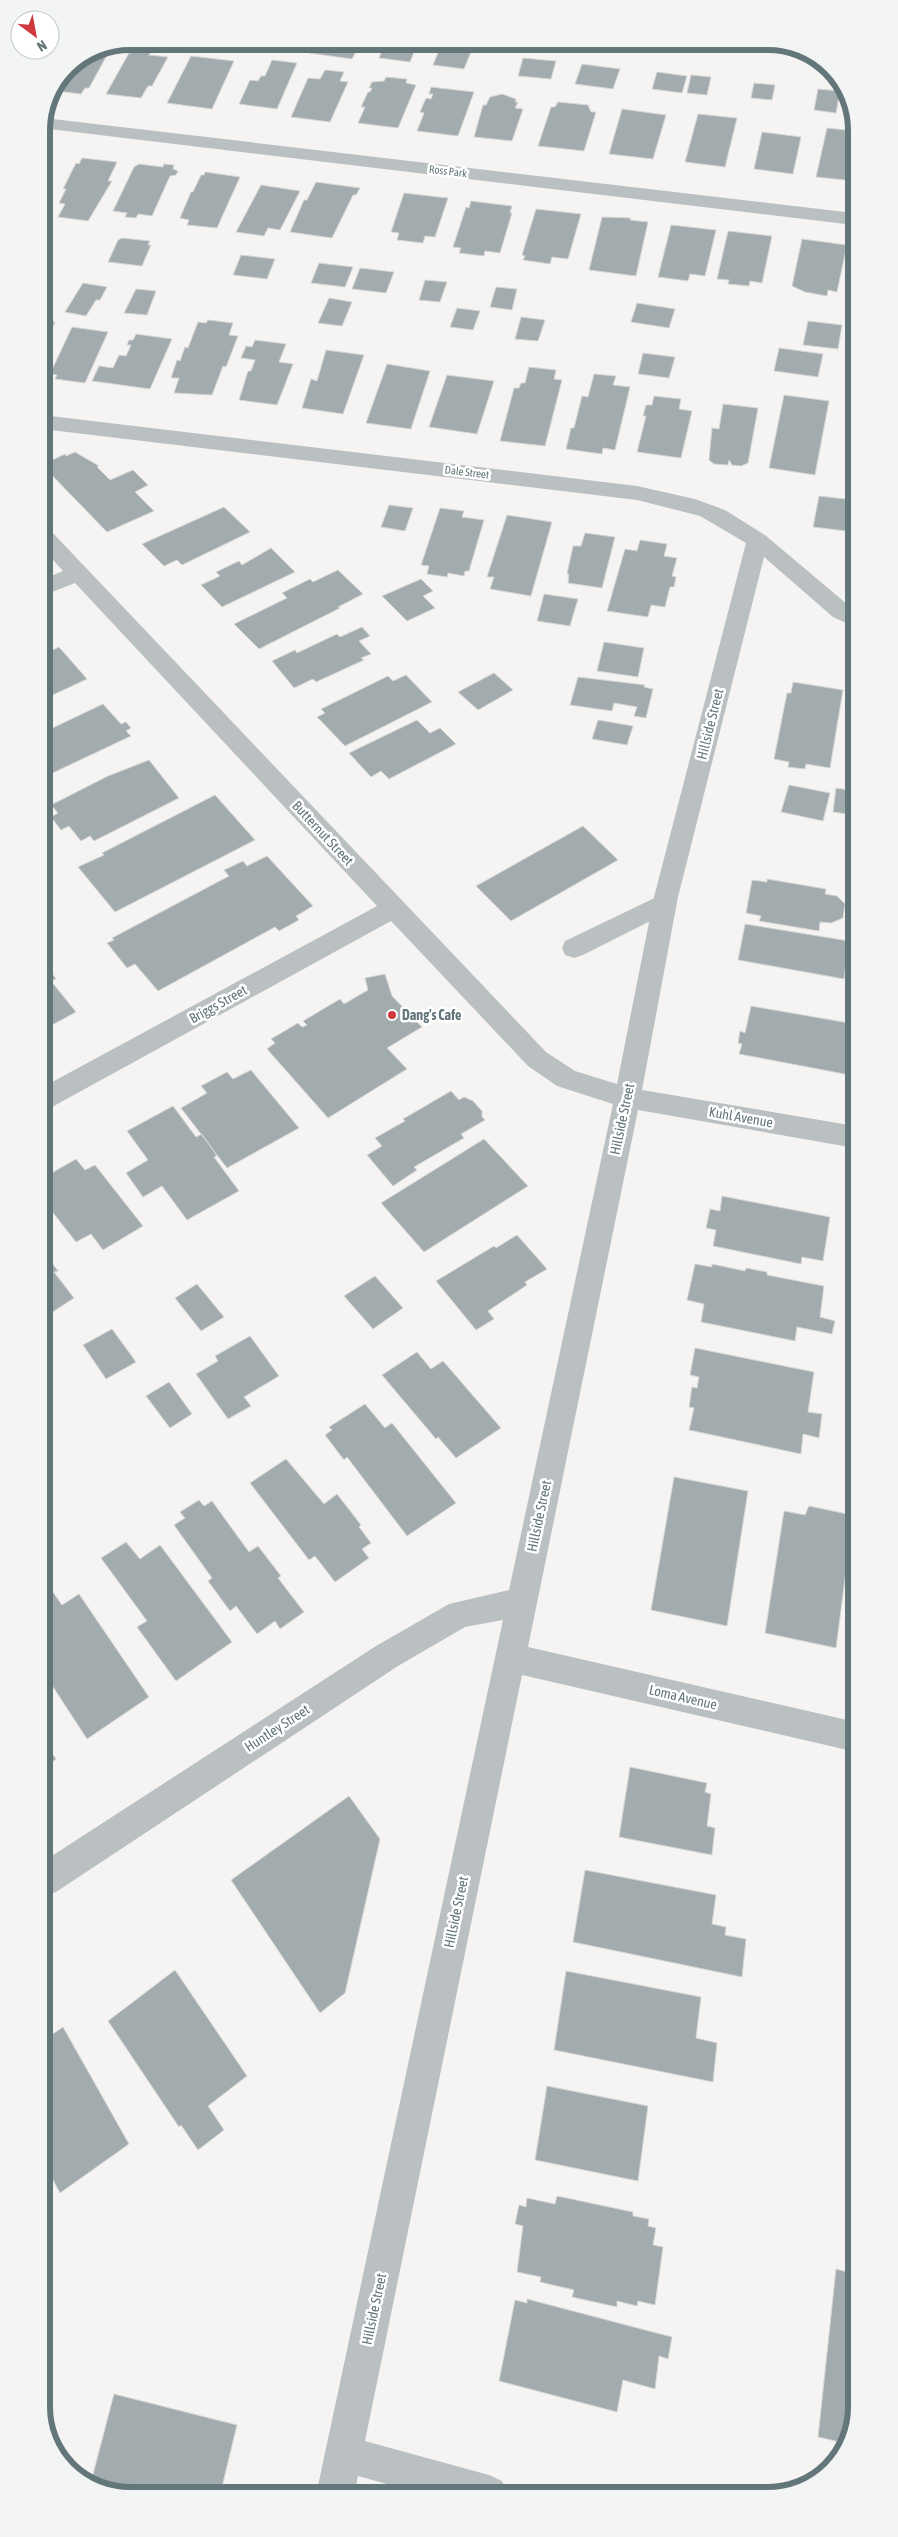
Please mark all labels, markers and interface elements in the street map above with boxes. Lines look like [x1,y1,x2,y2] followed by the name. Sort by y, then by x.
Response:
[10,10,60,60] north arrow
[34,37,50,55] text: N
[428,163,468,179] street label: Ross Park
[444,463,490,481] street label: Dale Street
[693,687,727,761] street label: Hillside Street
[289,798,357,868] street label: Butternut Street
[186,982,250,1026] street label: Briggs Street
[402,1007,461,1023] place label: Dang's Cafe
[386,1009,398,1021] marker: Dang's Cafe
[607,1082,637,1156] street label: Hillside Street
[708,1104,774,1130] street label: Kuhl Avenue
[524,1479,554,1553] street label: Hillside Street
[647,1681,719,1713] street label: Loma Avenue
[242,1701,312,1755] street label: Huntley Street
[441,1875,471,1949] street label: Hillside Street
[359,2272,389,2346] street label: Hillside Street

